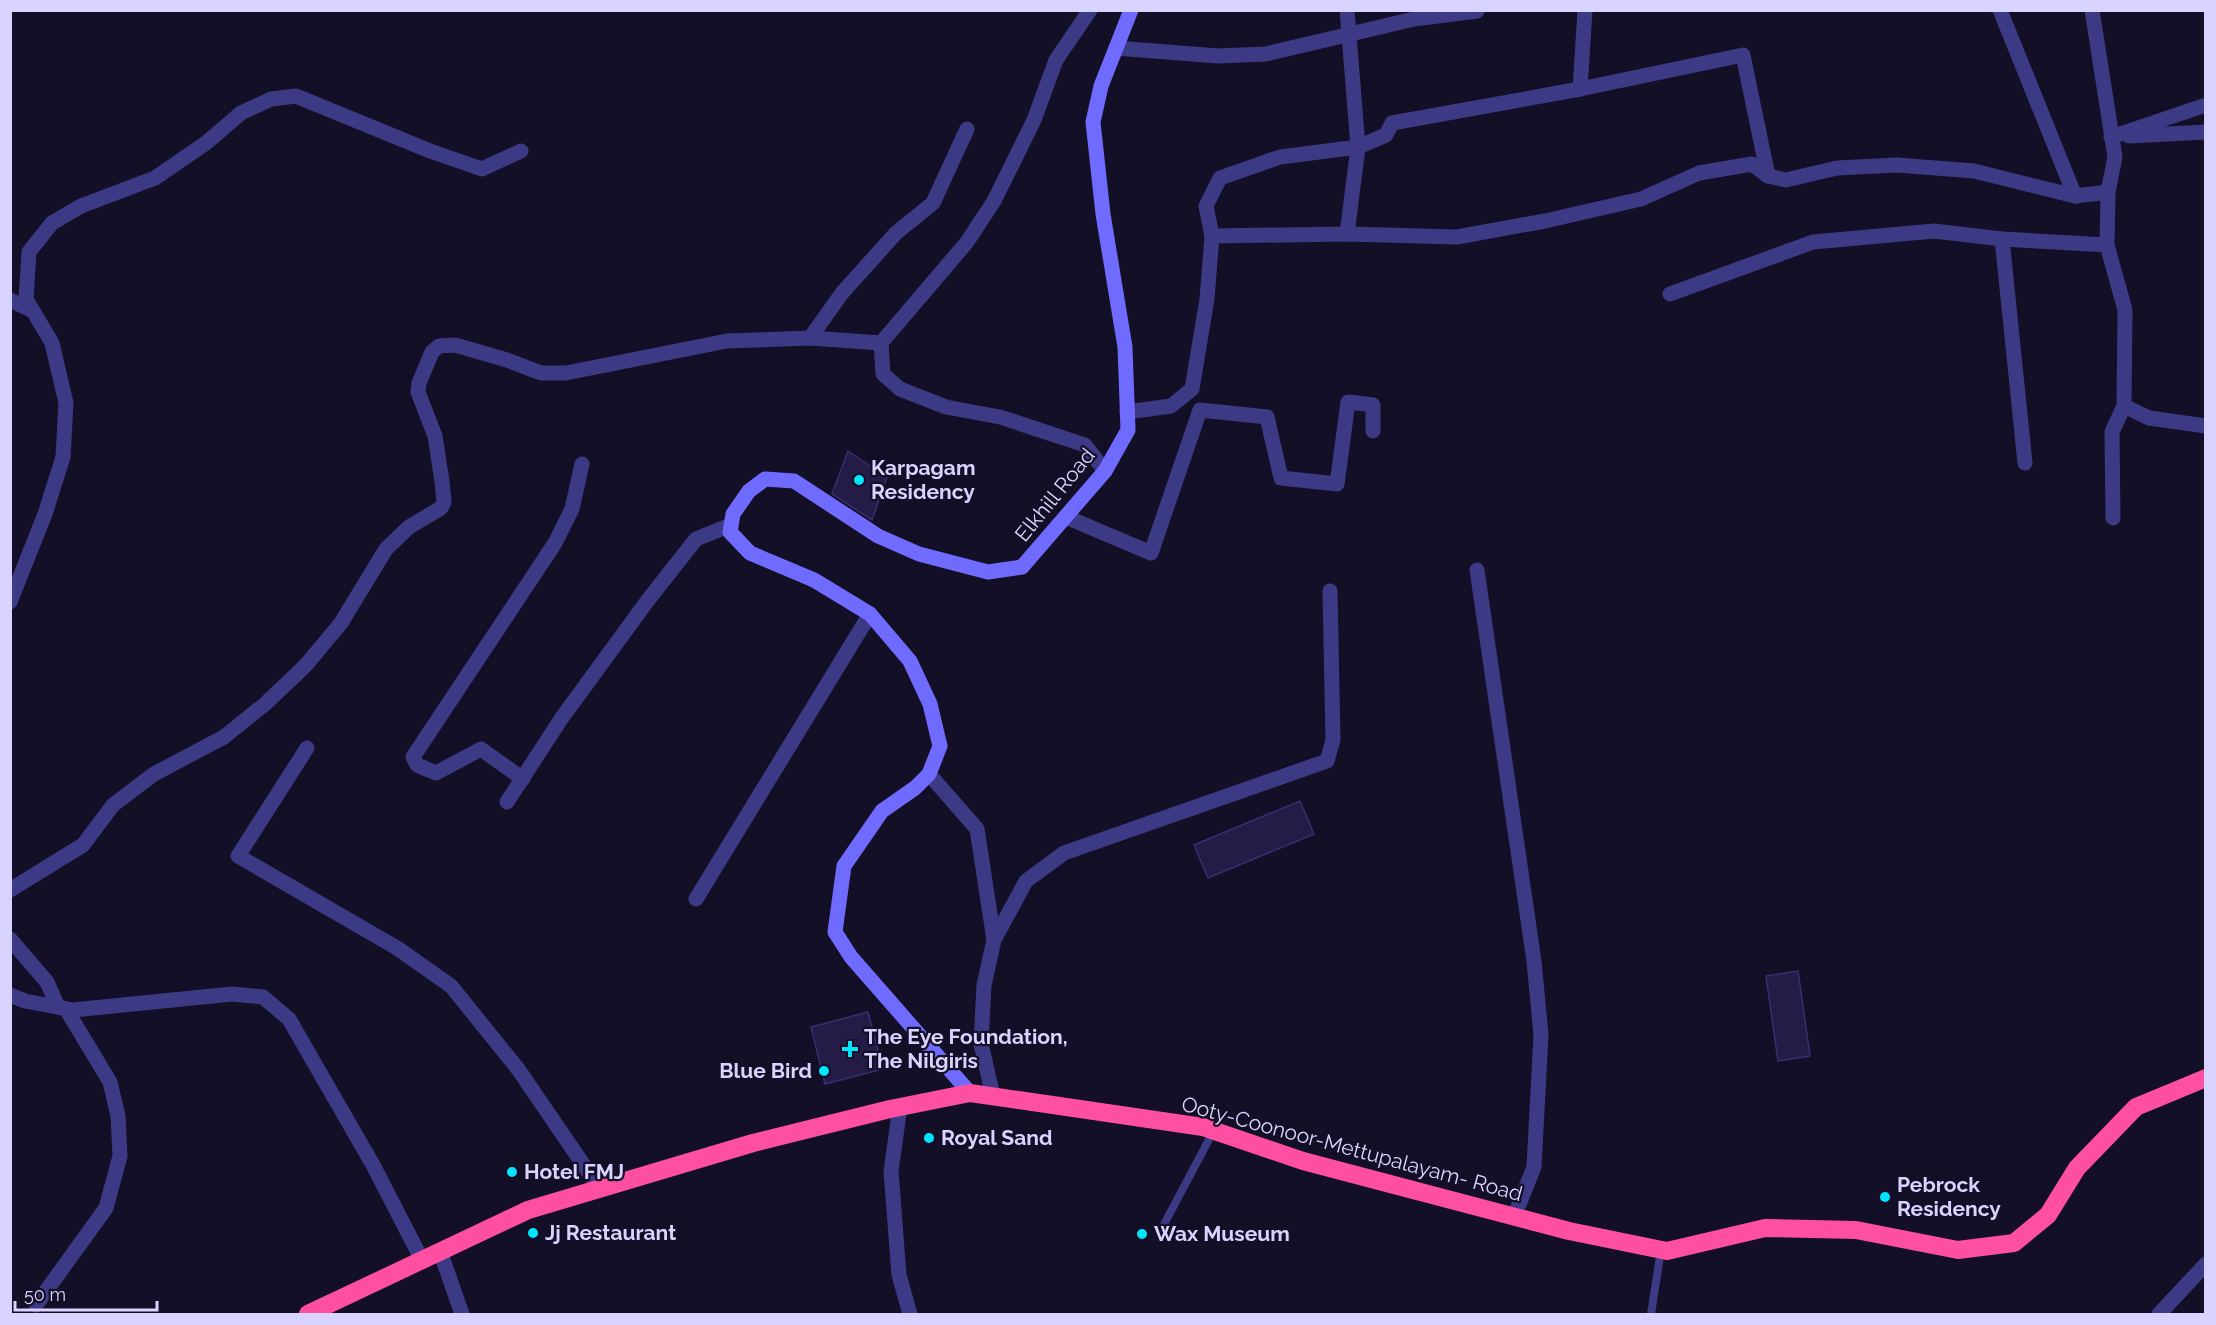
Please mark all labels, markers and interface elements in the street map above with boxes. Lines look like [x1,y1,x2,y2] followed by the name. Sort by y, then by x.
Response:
[1009,443,1100,546] street label: Elkhill Road
[871,455,975,504] place label: Karpagam Residency
[852,473,866,487] marker: Karpagam Residency
[864,1024,1068,1073] place label: The Eye Foundation, The Nilgiris
[841,1040,859,1058] marker: The Eye Foundation, The Nilgiris
[719,1058,812,1083] place label: Blue Bird
[817,1064,831,1078] marker: Blue Bird
[1179,1091,1525,1206] street label: Ooty-Coonoor-Mettupalayam- Road
[941,1125,1052,1150] place label: Royal Sand
[922,1131,936,1145] marker: Royal Sand
[524,1159,624,1184] place label: Hotel FMJ
[505,1165,519,1179] marker: Hotel FMJ
[1897,1172,2001,1221] place label: Pebrock Residency
[1878,1190,1892,1204] marker: Pebrock Residency
[545,1220,676,1245] place label: Jj Restaurant
[1154,1221,1290,1246] place label: Wax Museum
[526,1226,540,1240] marker: Jj Restaurant
[1135,1227,1149,1241] marker: Wax Museum
[15,1274,158,1312] scale bar
[24,1284,66,1305] text: 50 m

